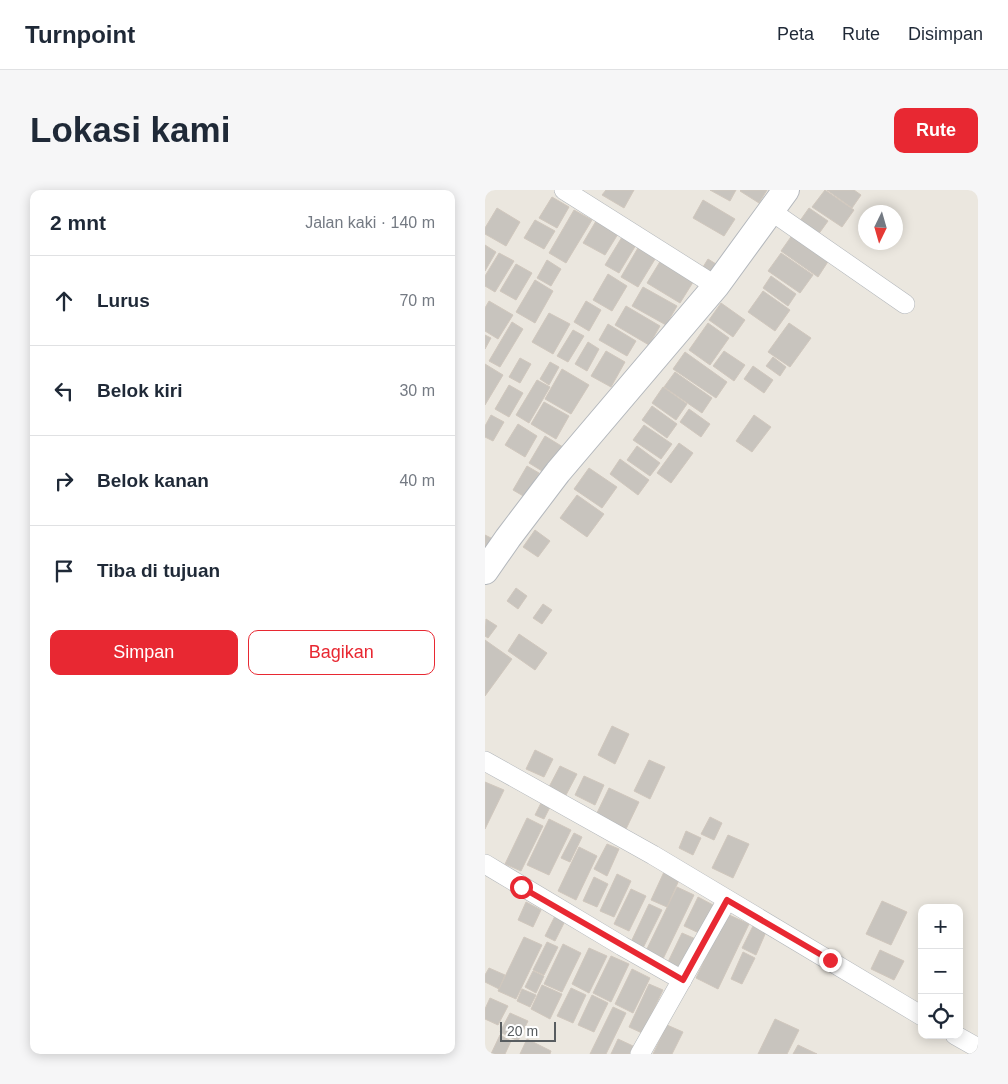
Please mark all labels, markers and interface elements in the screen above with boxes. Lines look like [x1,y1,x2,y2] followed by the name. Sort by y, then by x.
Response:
[25,21,135,48] text: Turnpoint
[777,24,814,44] text: Peta
[842,24,880,44] text: Rute
[908,24,983,44] text: Disimpan
[894,108,978,153] button: Rute
[30,110,230,149] text: Lokasi kami
[858,205,903,250] north arrow
[50,211,106,234] text: 2 mnt
[305,214,435,231] text: Jalan kaki · 140 m
[50,287,78,315] icon: ahead
[97,290,150,311] text: Lurus
[399,292,435,309] text: 70 m
[50,377,78,405] icon: left
[97,380,183,401] text: Belok kiri
[399,382,435,399] text: 30 m
[50,467,78,495] icon: right
[97,470,209,491] text: Belok kanan
[399,472,435,489] text: 40 m
[50,557,78,585] icon: arrive
[97,560,220,581] text: Tiba di tujuan
[50,630,238,675] button: Simpan
[248,630,435,675] button: Bagikan
[510,876,533,899] route start
[918,904,963,1039] map controls
[918,904,963,949] button: +
[819,949,842,972] route end
[918,949,963,994] button: −
[918,994,963,1039] button: locate
[500,1019,556,1042] scale bar
[507,1023,538,1039] text: 20 m

